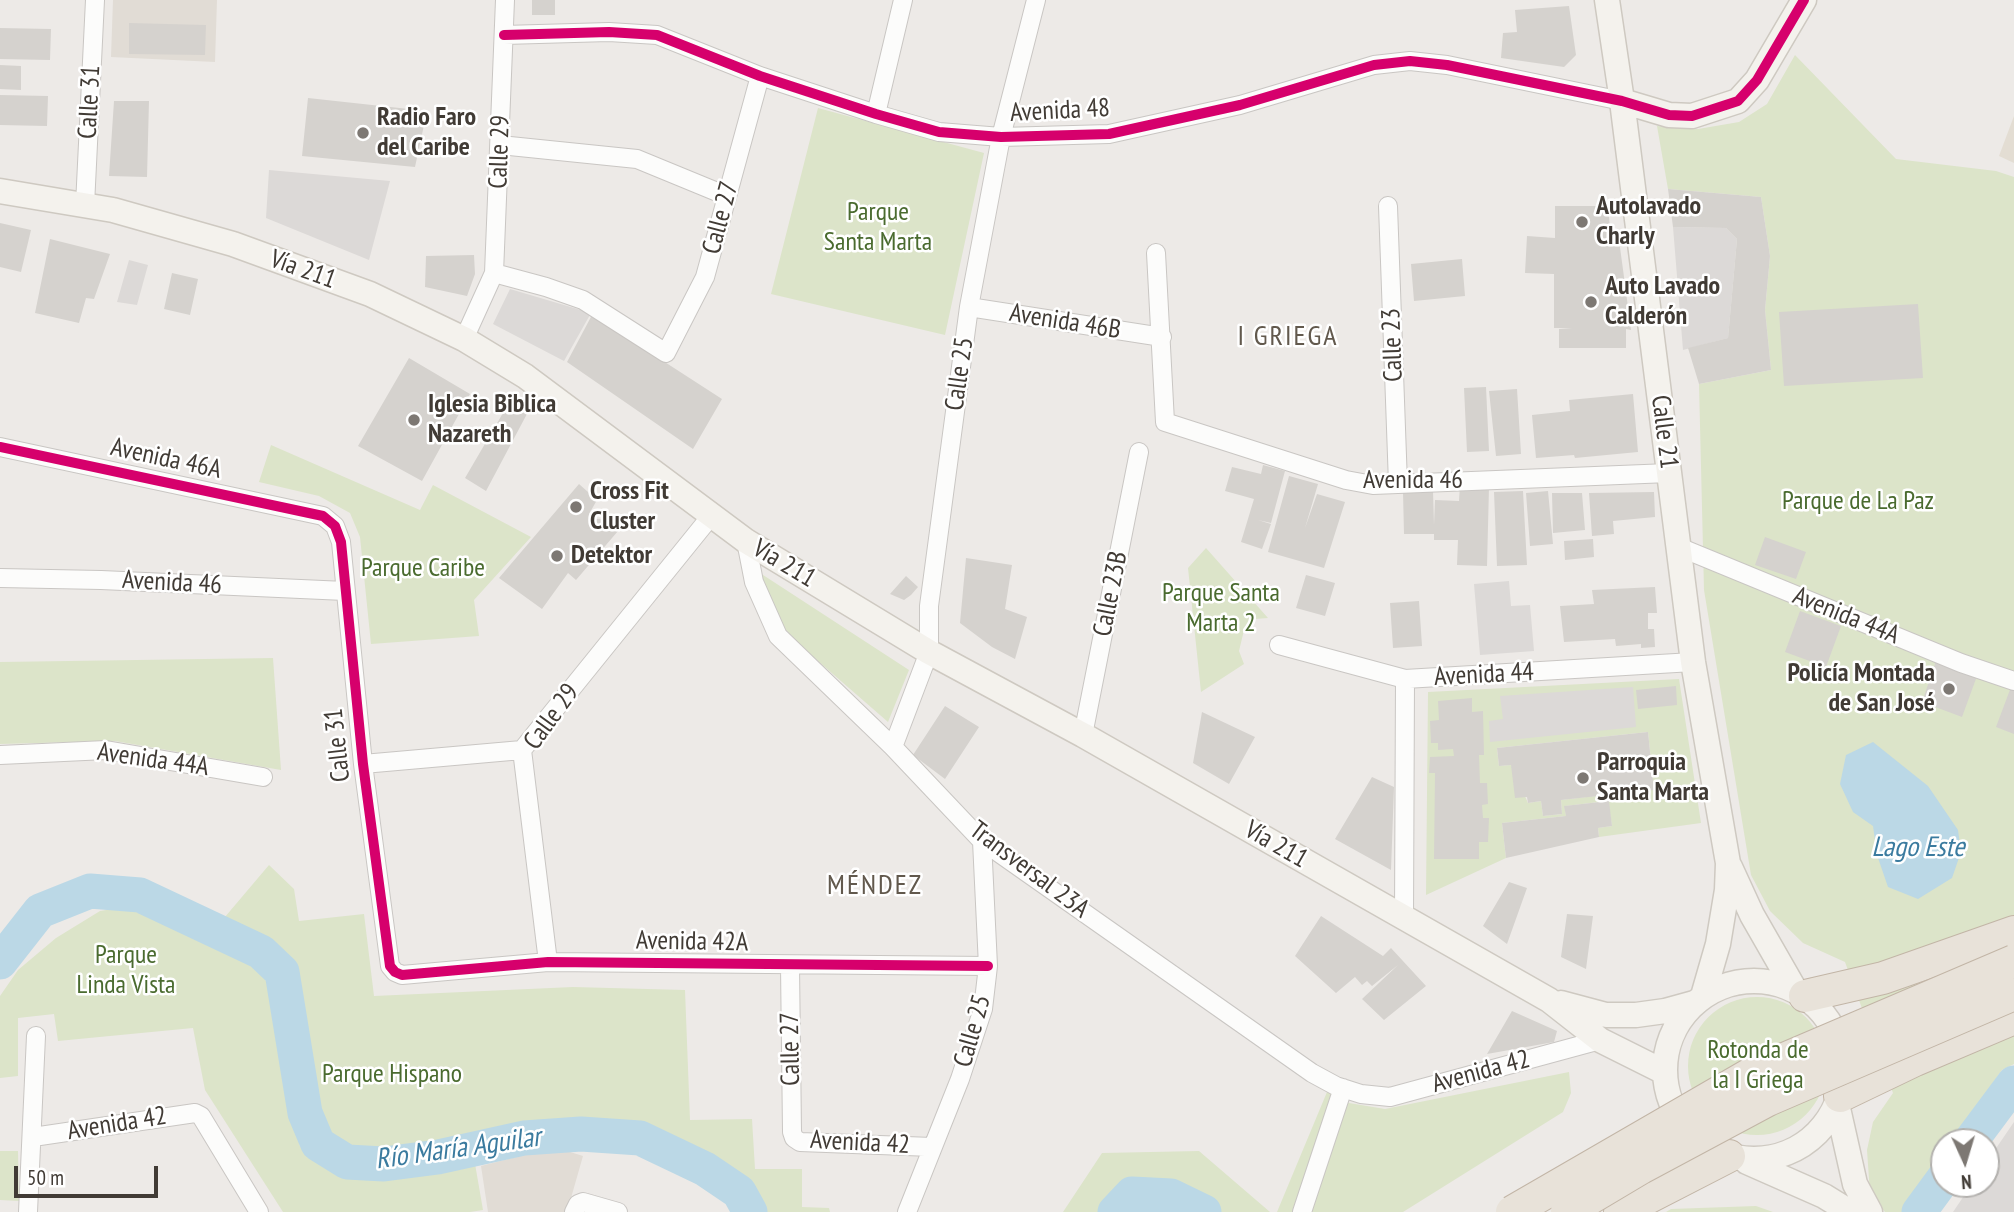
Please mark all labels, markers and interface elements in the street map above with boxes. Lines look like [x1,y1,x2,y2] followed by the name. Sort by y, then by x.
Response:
[72,64,108,140] street label: Calle 31
[1009,93,1111,129] street label: Avenida 48
[377,102,476,164] place label: Radio Faro del Caribe
[483,115,517,189] street label: Calle 29
[355,125,371,141] marker: Radio Faro del Caribe
[696,178,746,258] street label: Calle 27
[1596,191,1701,252] place label: Autolavado Charly
[824,197,932,258] park label: Parque Santa Marta
[1574,214,1590,230] marker: Autolavado Charly
[266,244,340,296] street label: Vía 211
[1605,271,1720,332] place label: Auto Lavado Calderón
[1583,294,1599,310] marker: Auto Lavado Calderón
[1007,298,1123,346] street label: Avenida 46B
[1376,308,1410,382] street label: Calle 23
[1238,320,1338,354] district label: I GRIEGA
[939,335,981,413] street label: Calle 25
[428,389,556,450] place label: Iglesia Biblica Nazareth
[1644,394,1684,470] street label: Calle 21
[406,412,422,428] marker: Iglesia Biblica Nazareth
[108,432,224,486] street label: Avenida 46A
[1363,465,1463,497] street label: Avenida 46
[590,476,669,538] place label: Cross Fit Cluster
[1782,486,1934,518] park label: Parque de La Paz
[568,499,584,515] marker: Cross Fit Cluster
[747,533,821,595] street label: Vía 211
[571,540,652,572] place label: Detektor
[549,548,565,564] marker: Detektor
[1087,549,1135,639] street label: Calle 23B
[361,553,485,585] park label: Parque Caribe
[121,565,223,601] street label: Avenida 46
[1162,578,1280,640] park label: Parque Santa Marta 2
[1788,581,1904,651] street label: Avenida 44A
[1433,657,1535,693] street label: Avenida 44
[1788,658,1935,720] place label: Policía Montada de San José
[518,678,586,756] street label: Calle 29
[1941,681,1957,697] marker: Policía Montada de San José
[319,707,357,783] street label: Calle 31
[95,737,211,783] street label: Avenida 44A
[1597,747,1709,808] place label: Parroquia Santa Marta
[1575,770,1591,786] marker: Parroquia Santa Marta
[963,815,1095,925] street label: Transversal 23A
[1239,815,1313,875] street label: Vía 211
[1871,831,1965,865] water label: Lago Este
[828,869,922,903] district label: MÉNDEZ
[636,925,748,959] street label: Avenida 42A
[76,940,176,1002] park label: Parque Linda Vista
[948,991,998,1071] street label: Calle 25
[775,1012,807,1086] street label: Calle 27
[1707,1035,1809,1096] park label: Rotonda de la I Griega
[1429,1044,1533,1100] street label: Avenida 42
[322,1059,462,1091] park label: Parque Hispano
[65,1101,169,1147] street label: Avenida 42
[373,1121,543,1177] water label: Río María Aguilar
[809,1125,911,1161] street label: Avenida 42
[1930,1128,2000,1198] north arrow
[18,1152,161,1196] scale bar
[27,1164,64,1191] text: 50 m
[1960,1170,1972,1194] text: N

